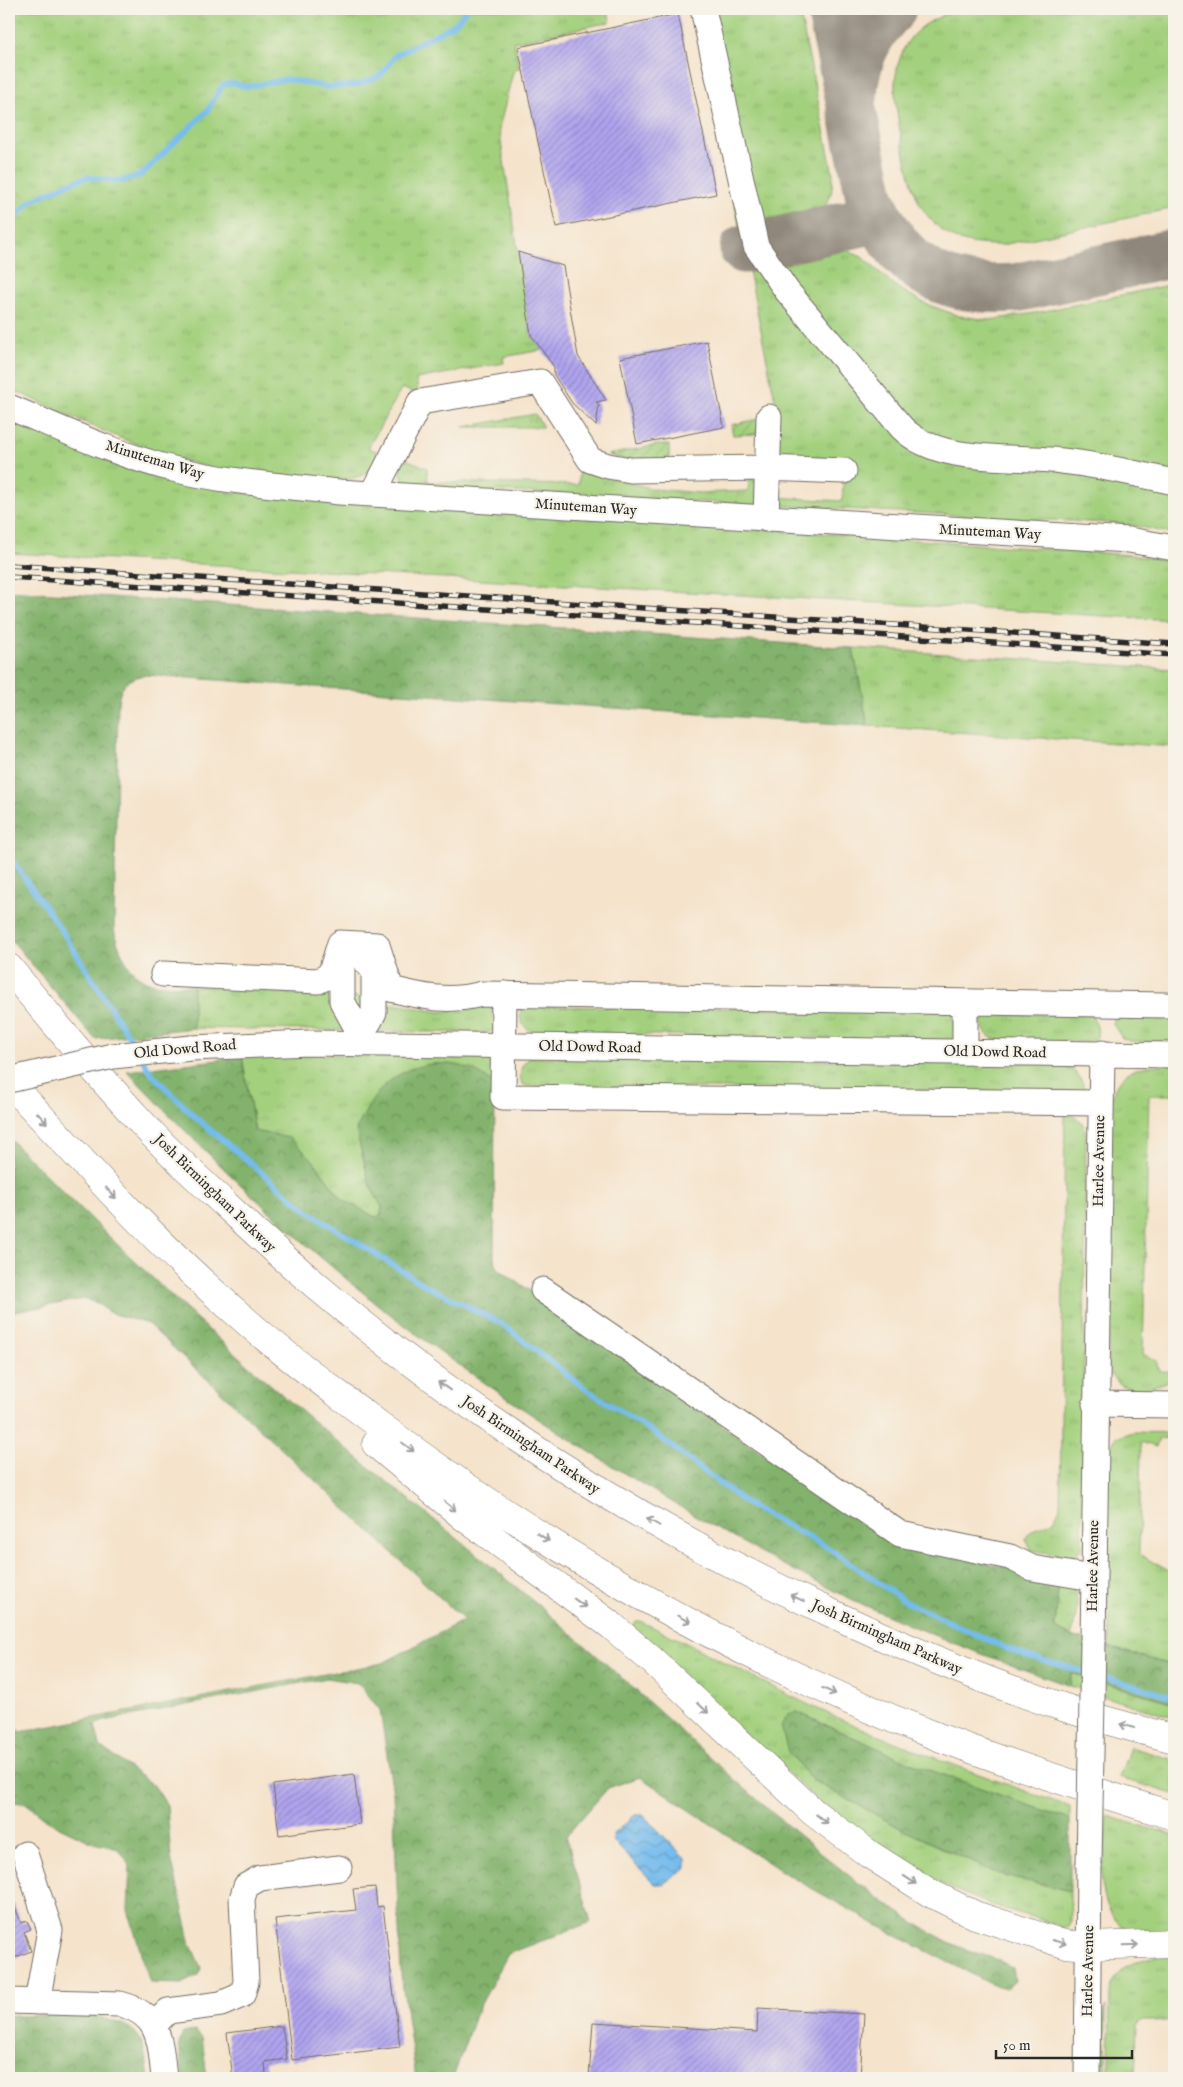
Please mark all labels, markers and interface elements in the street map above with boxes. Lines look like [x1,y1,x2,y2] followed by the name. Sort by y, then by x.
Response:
[103,436,207,484] street label: Minuteman Way
[534,494,638,520] street label: Minuteman Way
[938,520,1042,544] street label: Minuteman Way
[133,1035,238,1063] street label: Old Dowd Road
[539,1037,642,1057] street label: Old Dowd Road
[944,1042,1047,1062] street label: Old Dowd Road
[36,1111,48,1124] one-way arrow
[1089,1115,1109,1207] street label: Harlee Avenue
[148,1128,281,1257] street label: Josh Birmingham Parkway
[105,1186,117,1199] one-way arrow
[437,1381,451,1391] one-way arrow
[457,1390,604,1499] street label: Josh Birmingham Parkway
[401,1441,414,1452] one-way arrow
[443,1500,456,1511] one-way arrow
[646,1517,661,1527] one-way arrow
[1083,1520,1103,1612] street label: Harlee Avenue
[536,1532,550,1542] one-way arrow
[790,1592,805,1602] one-way arrow
[807,1594,966,1679] street label: Josh Birmingham Parkway
[573,1598,587,1608] one-way arrow
[676,1614,691,1624] one-way arrow
[821,1686,836,1696] one-way arrow
[697,1702,709,1714] one-way arrow
[1120,1721,1136,1730] one-way arrow
[815,1814,829,1824] one-way arrow
[902,1875,916,1885] one-way arrow
[1078,1925,1098,2017] street label: Harlee Avenue
[1050,1938,1066,1948] one-way arrow
[1123,1940,1139,1950] one-way arrow
[996,2027,1132,2059] scale bar
[1003,2036,1031,2055] text: 50 m

